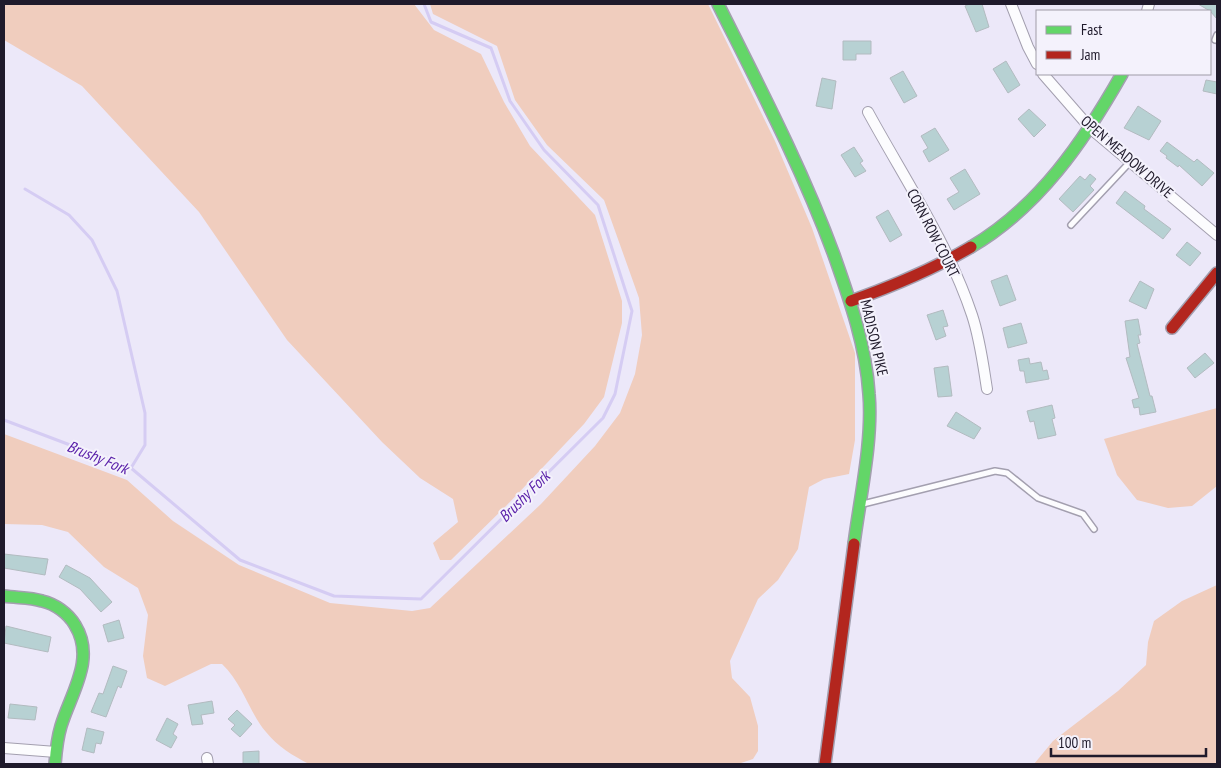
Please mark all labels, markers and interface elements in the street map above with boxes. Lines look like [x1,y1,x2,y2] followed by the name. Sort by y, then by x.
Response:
[1036,10,1211,75] legend
[1081,20,1102,39] text: Fast
[1080,45,1100,64] text: Jam
[1077,111,1178,202] street label: OPEN MEADOW DRIVE
[903,185,964,280] street label: CORN ROW COURT
[856,298,893,378] street label: MADISON PIKE
[64,436,133,479] water label: Brushy Fork
[494,465,555,526] water label: Brushy Fork
[1051,726,1206,758] scale bar
[1058,733,1091,752] text: 100 m

